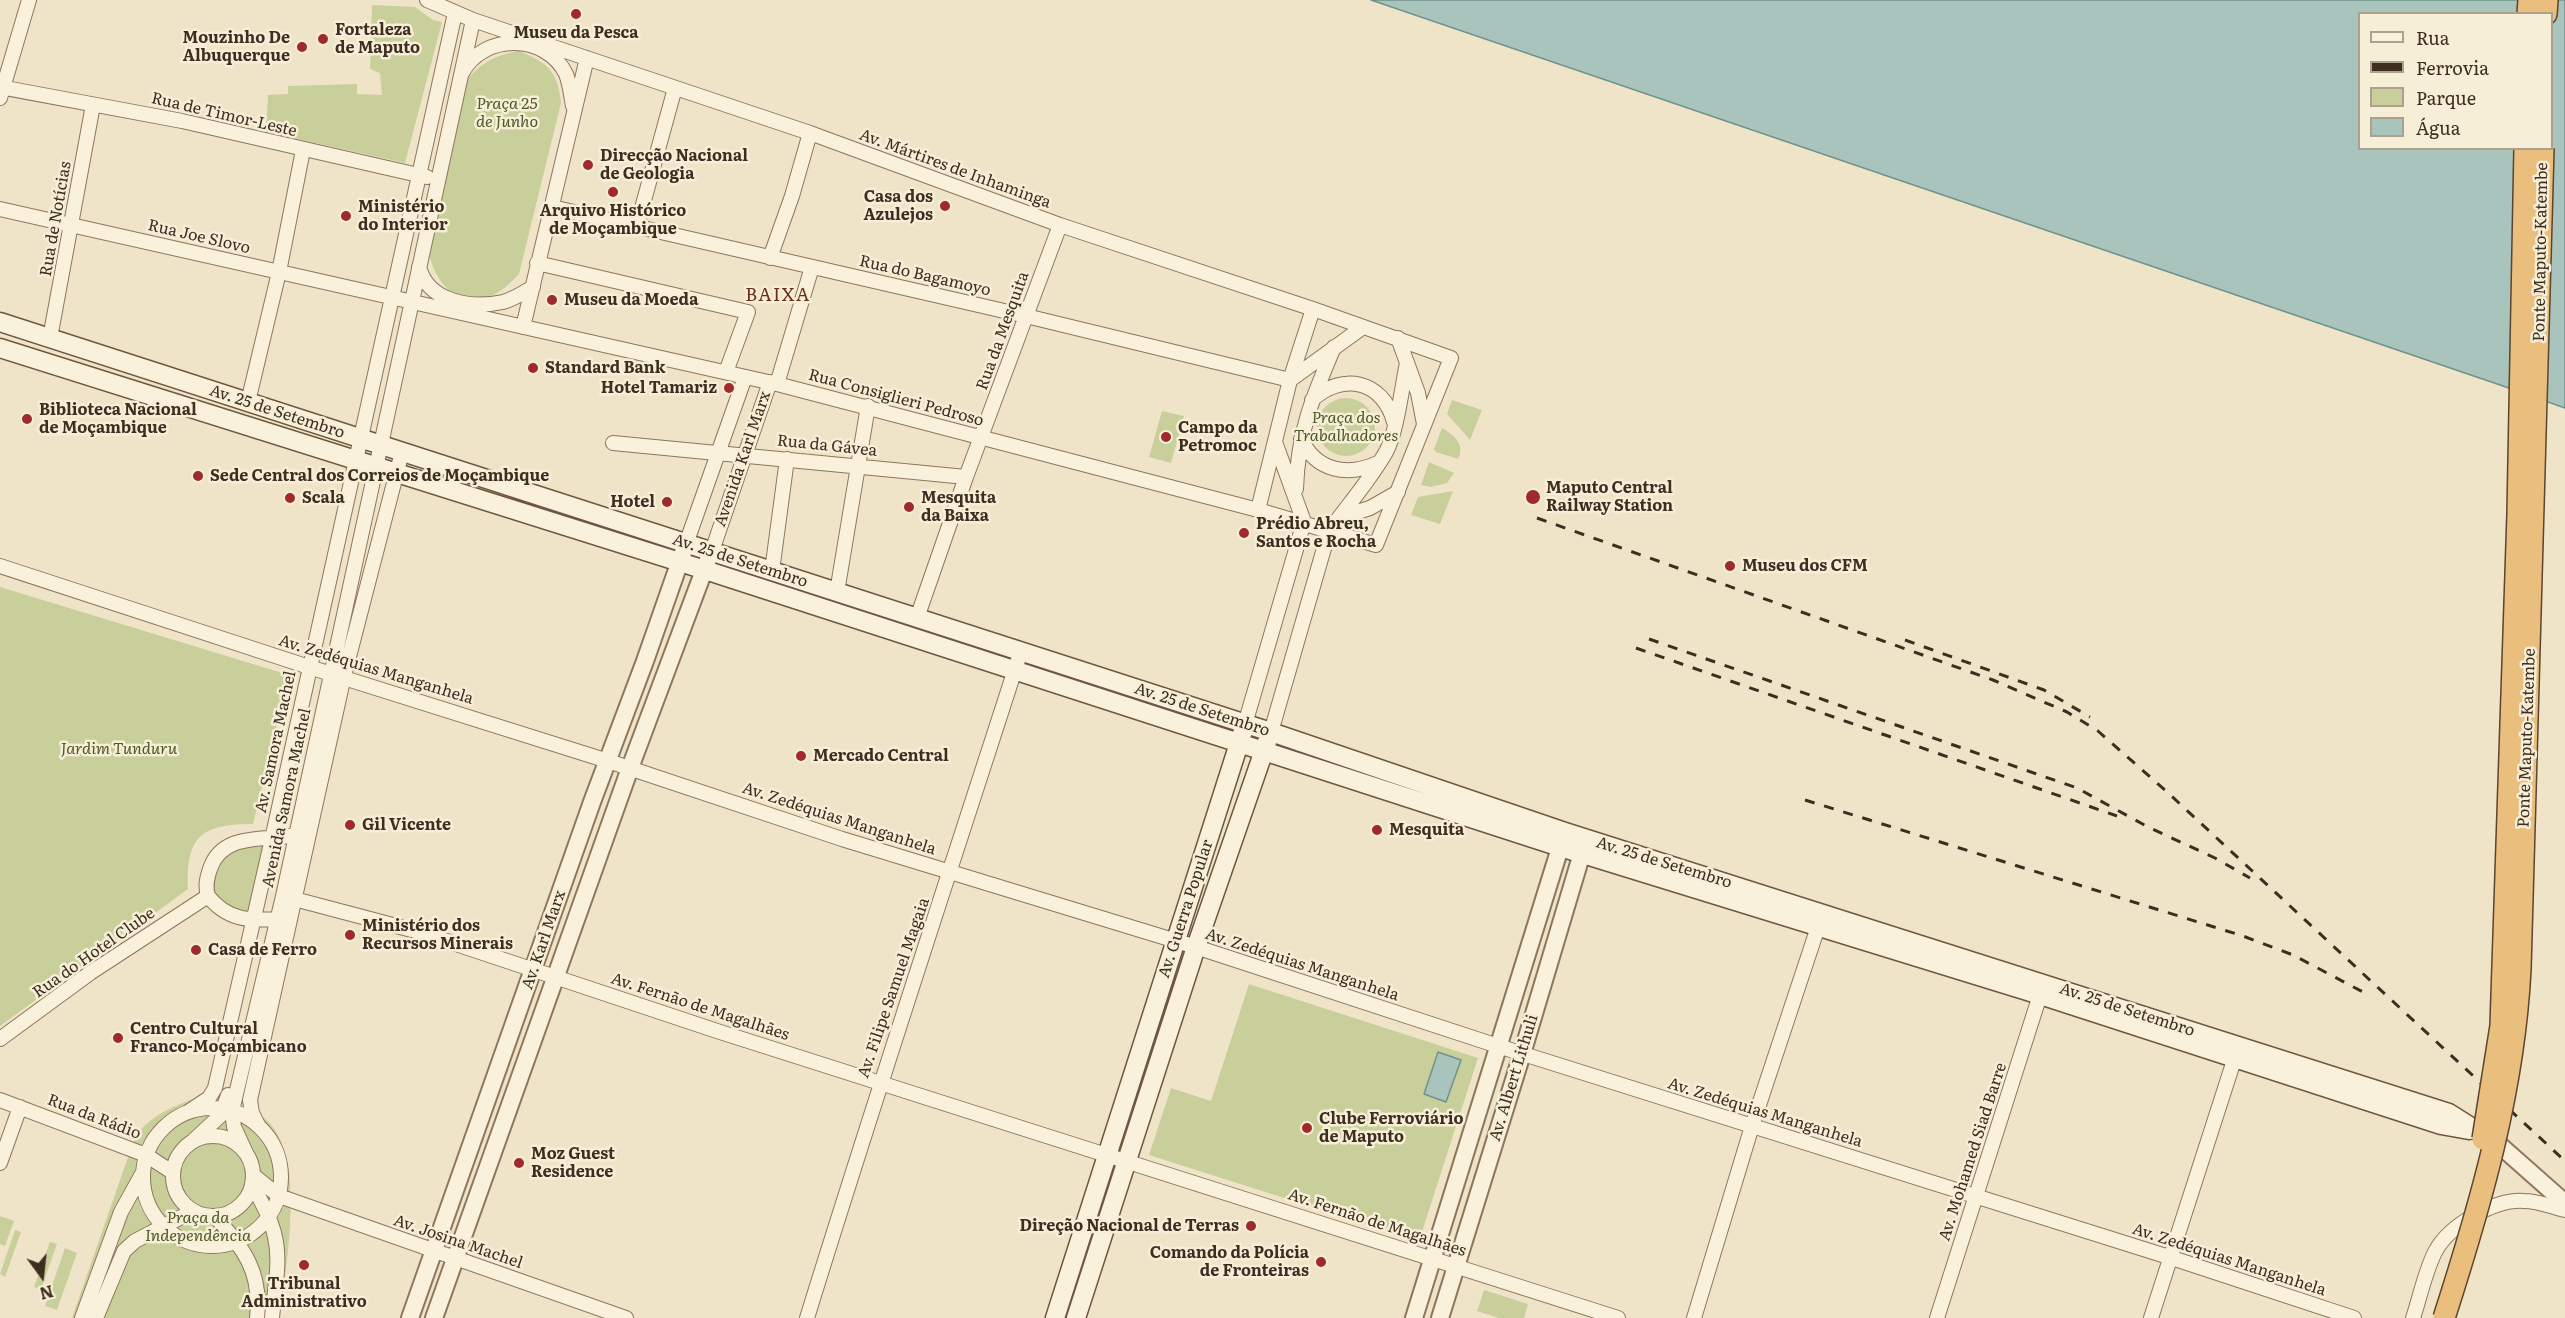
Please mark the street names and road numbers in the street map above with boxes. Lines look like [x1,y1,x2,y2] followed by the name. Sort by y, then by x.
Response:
[149,89,299,141] street label: Rua de Timor-Leste
[857,125,1053,213] street label: Av. Mártires de Inhaminga
[36,160,76,278] street label: Rua de Notícias
[2530,162,2552,342] street label: Ponte Maputo-Katembe
[146,216,252,258] street label: Rua Joe Slovo
[857,252,993,300] street label: Rua do Bagamoyo
[973,269,1033,393] street label: Rua da Mesquita
[806,365,986,431] street label: Rua Consiglieri Pedroso
[207,381,347,443] street label: Av. 25 de Setembro
[711,389,775,529] street label: Avenida Karl Marx
[776,431,878,461] street label: Rua da Gávea
[670,530,810,592] street label: Av. 25 de Setembro
[276,631,476,709] street label: Av. Zedéquias Manganhela
[2514,648,2540,828] street label: Ponte Maputo-Katembe
[252,669,300,815] street label: Av. Samora Machel
[1132,679,1272,741] street label: Av. 25 de Setembro
[259,706,315,890] street label: Avenida Samora Machel
[740,779,938,859] street label: Av. Zedéquias Manganhela
[1594,833,1734,893] street label: Av. 25 de Setembro
[1155,837,1217,981] street label: Av. Guerra Popular
[518,888,570,992] street label: Av. Karl Marx
[854,895,934,1081] street label: Av. Filipe Samuel Magaia
[29,904,159,1002] street label: Rua do Hotel Clube
[1203,925,1401,1005] street label: Av. Zedéquias Manganhela
[609,969,791,1045] street label: Av. Fernão de Magalhães
[2057,979,2197,1041] street label: Av. 25 de Setembro
[1486,1012,1542,1144] street label: Av. Albert Lithuli
[1935,1060,2011,1244] street label: Av. Mohamed Siad Barre
[1665,1074,1865,1152] street label: Av. Zedéquias Manganhela
[44,1090,144,1144] street label: Rua da Rádio
[1286,1185,1468,1261] street label: Av. Fernão de Magalhães
[391,1211,525,1273] street label: Av. Josina Machel
[2130,1220,2328,1300] street label: Av. Zedéquias Manganhela

